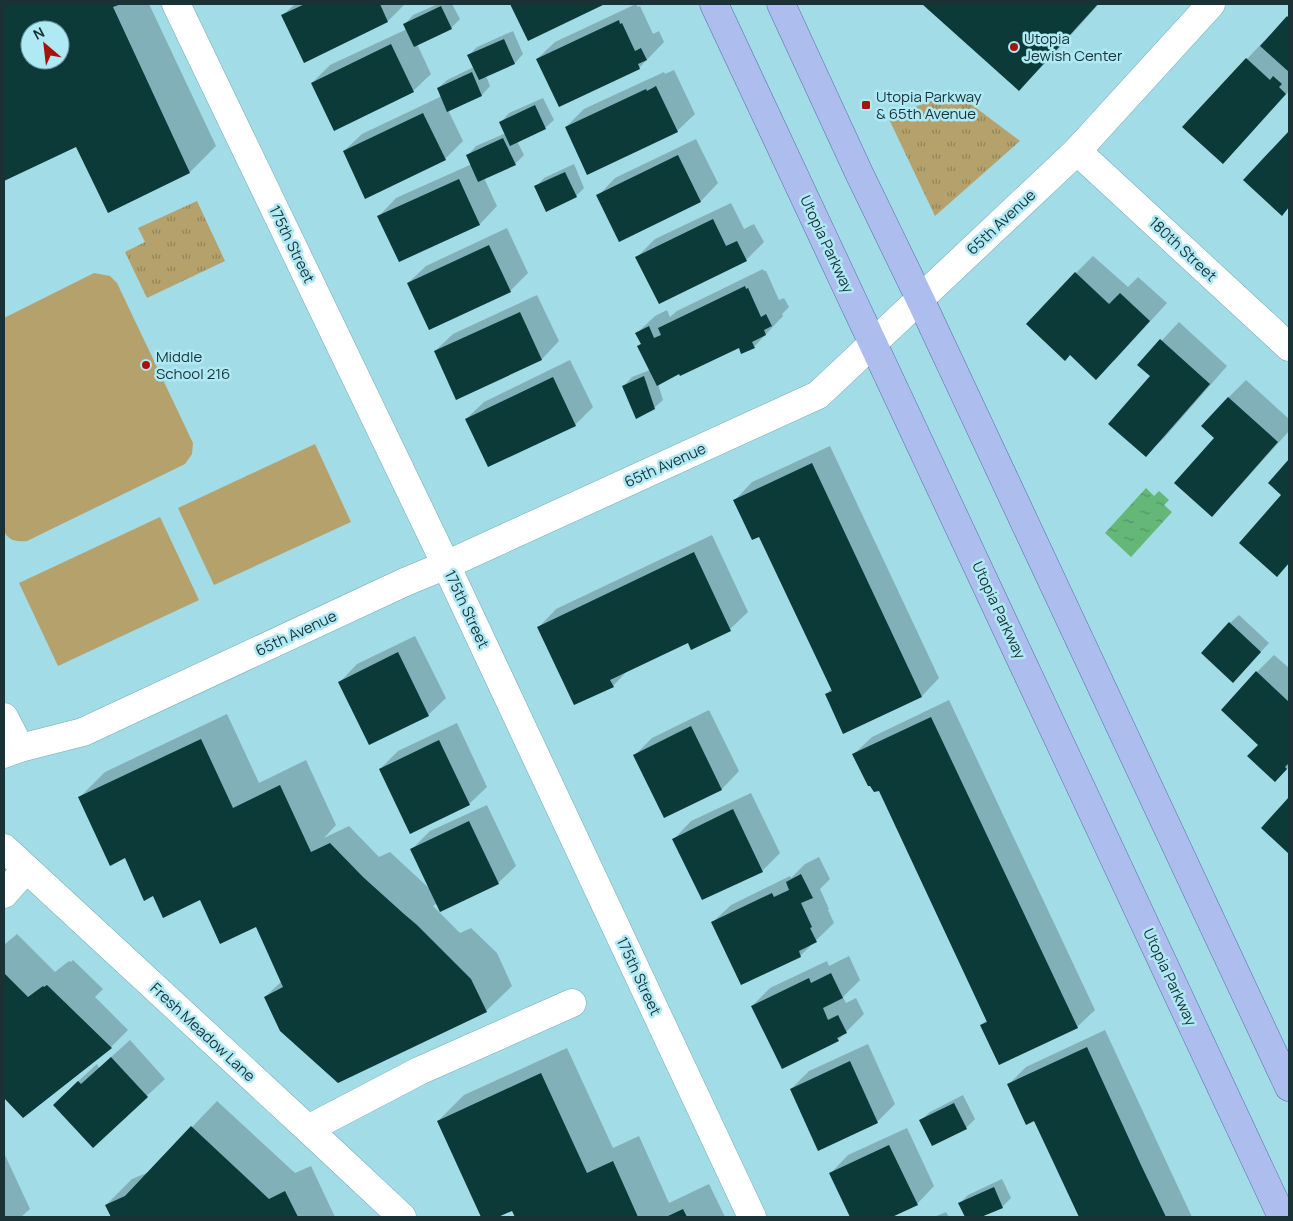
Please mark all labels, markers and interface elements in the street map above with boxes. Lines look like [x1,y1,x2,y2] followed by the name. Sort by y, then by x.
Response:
[20,20,70,70] north arrow
[30,22,48,44] text: N
[1024,28,1123,66] place label: Utopia Jewish Center
[1008,41,1020,53] marker: Utopia Jewish Center
[876,86,982,124] place label: Utopia Parkway & 65th Avenue
[860,99,872,111] marker: Utopia Parkway & 65th Avenue
[962,184,1040,259] street label: 65th Avenue
[795,192,859,296] street label: Utopia Parkway
[264,202,320,286] street label: 175th Street
[1145,212,1221,286] street label: 180th Street
[156,346,230,384] place label: Middle School 216
[140,359,152,371] marker: Middle School 216
[621,438,709,492] street label: 65th Avenue
[967,558,1031,662] street label: Utopia Parkway
[440,566,494,652] street label: 175th Street
[252,605,340,661] street label: 65th Avenue
[1138,925,1202,1029] street label: Utopia Parkway
[612,933,666,1019] street label: 175th Street
[146,978,260,1086] street label: Fresh Meadow Lane

